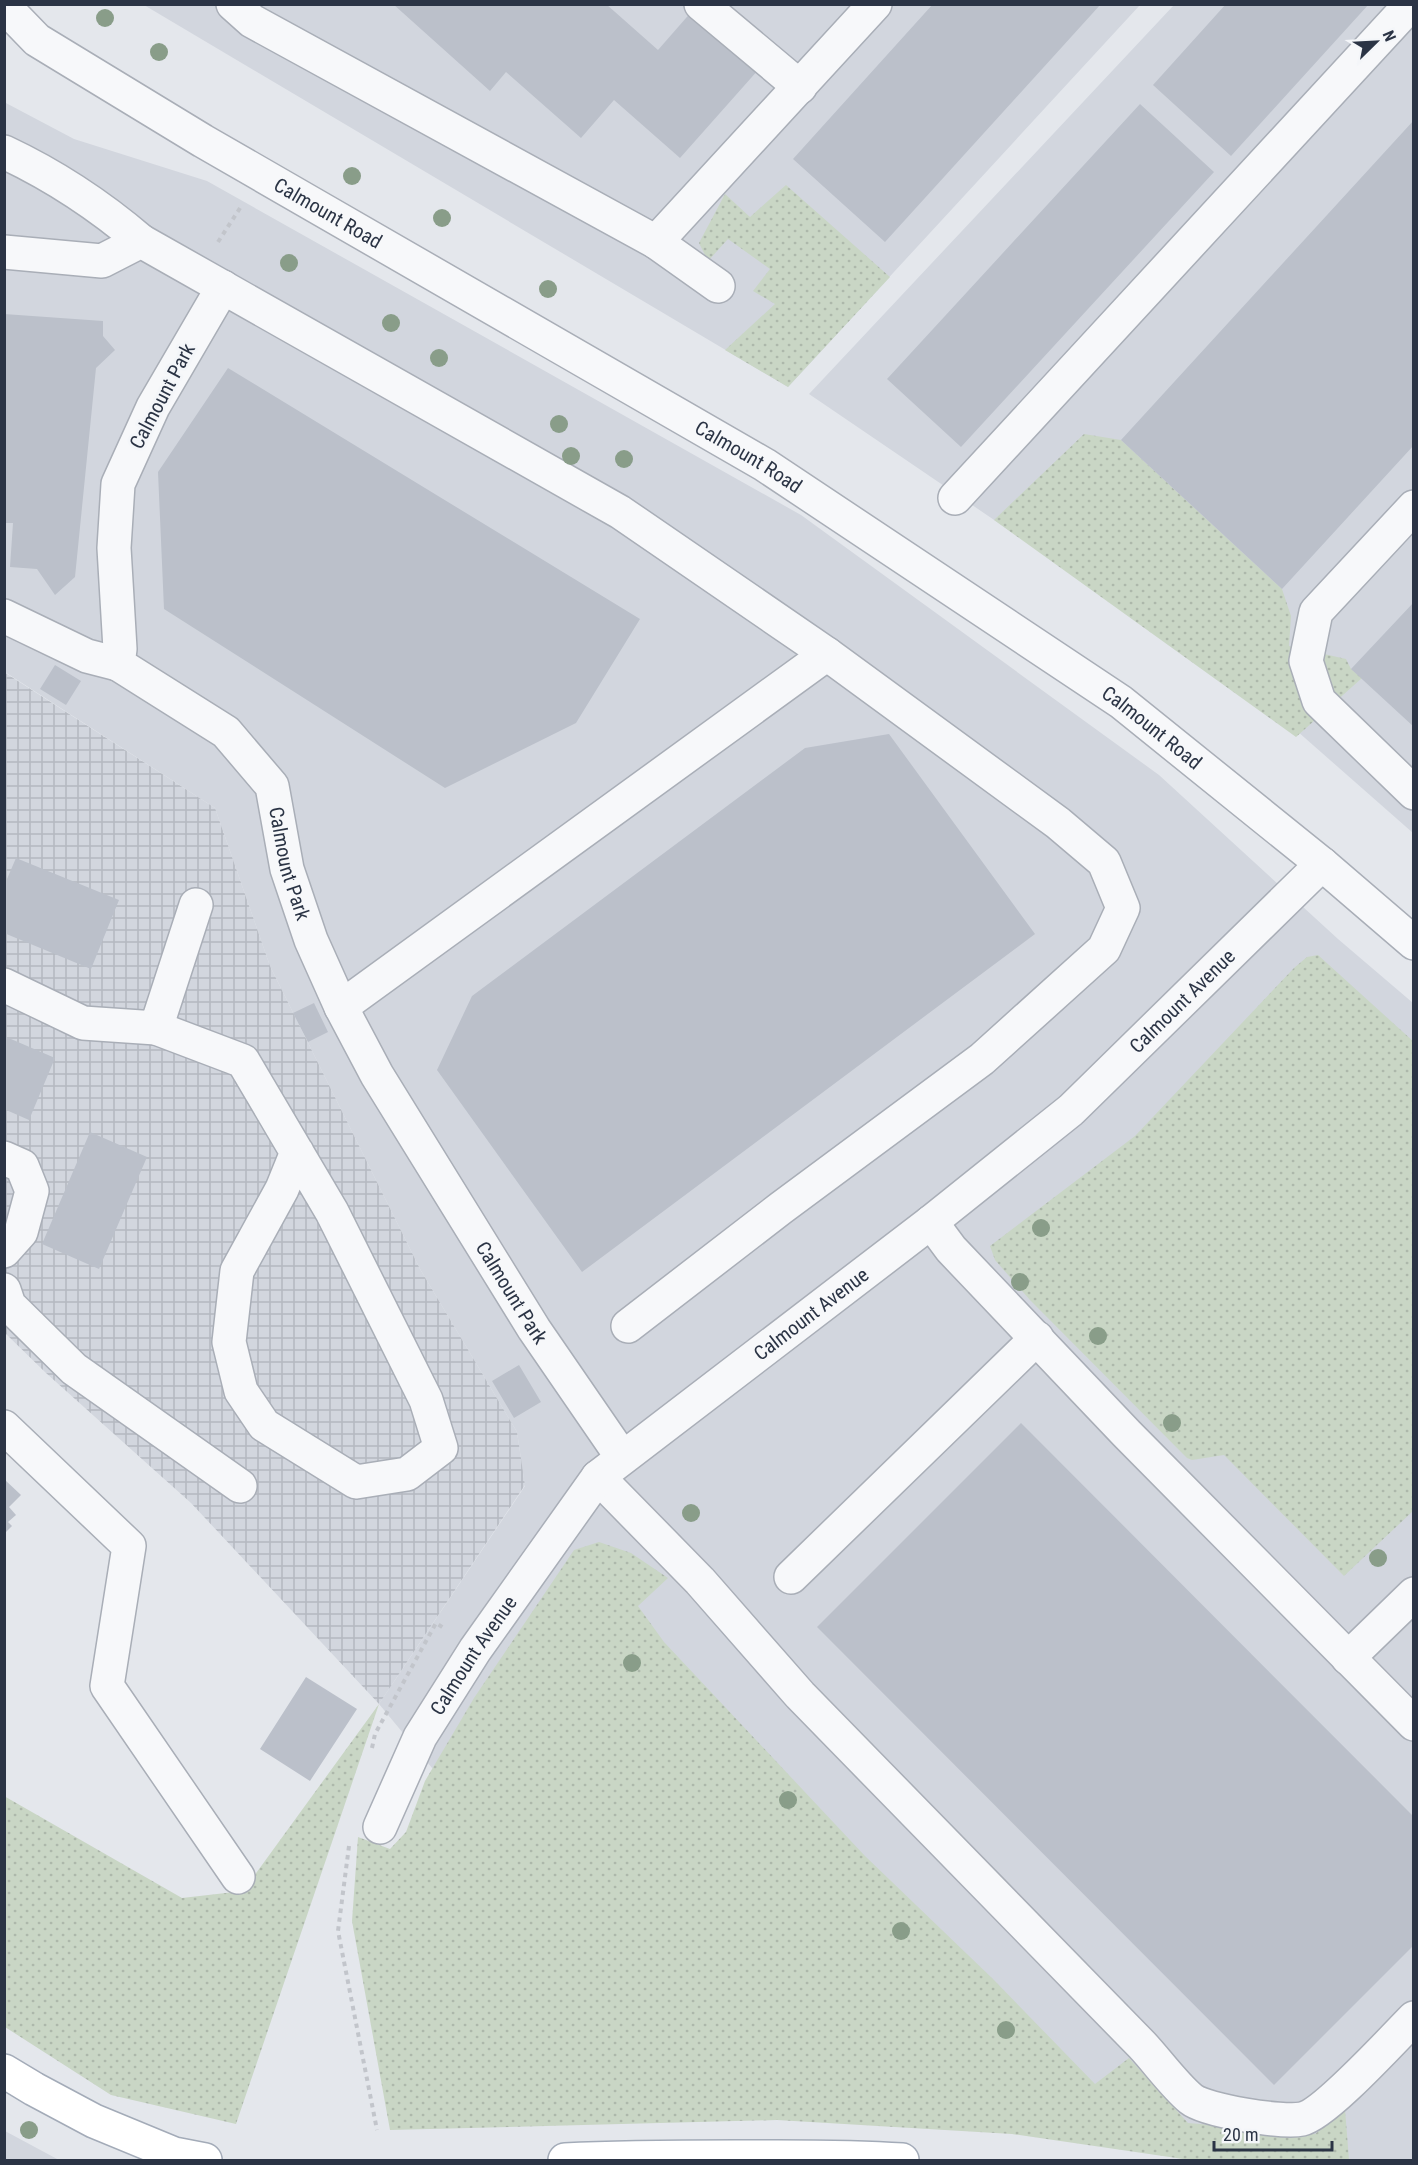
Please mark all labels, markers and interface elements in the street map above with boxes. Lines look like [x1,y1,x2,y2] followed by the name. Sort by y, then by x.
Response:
[1346,12,1406,72] north arrow
[1379,28,1400,44] text: N
[270,173,386,254] street label: Calmount Road
[124,339,200,453] street label: Calmount Park
[691,415,807,498] street label: Calmount Road
[1097,681,1207,774] street label: Calmount Road
[264,805,315,923] street label: Calmount Park
[1124,944,1240,1058] street label: Calmount Avenue
[471,1237,553,1348] street label: Calmount Park
[749,1262,873,1365] street label: Calmount Avenue
[425,1591,522,1719] street label: Calmount Avenue
[1214,2114,1332,2152] scale bar
[1223,2124,1258,2145] text: 20 m

